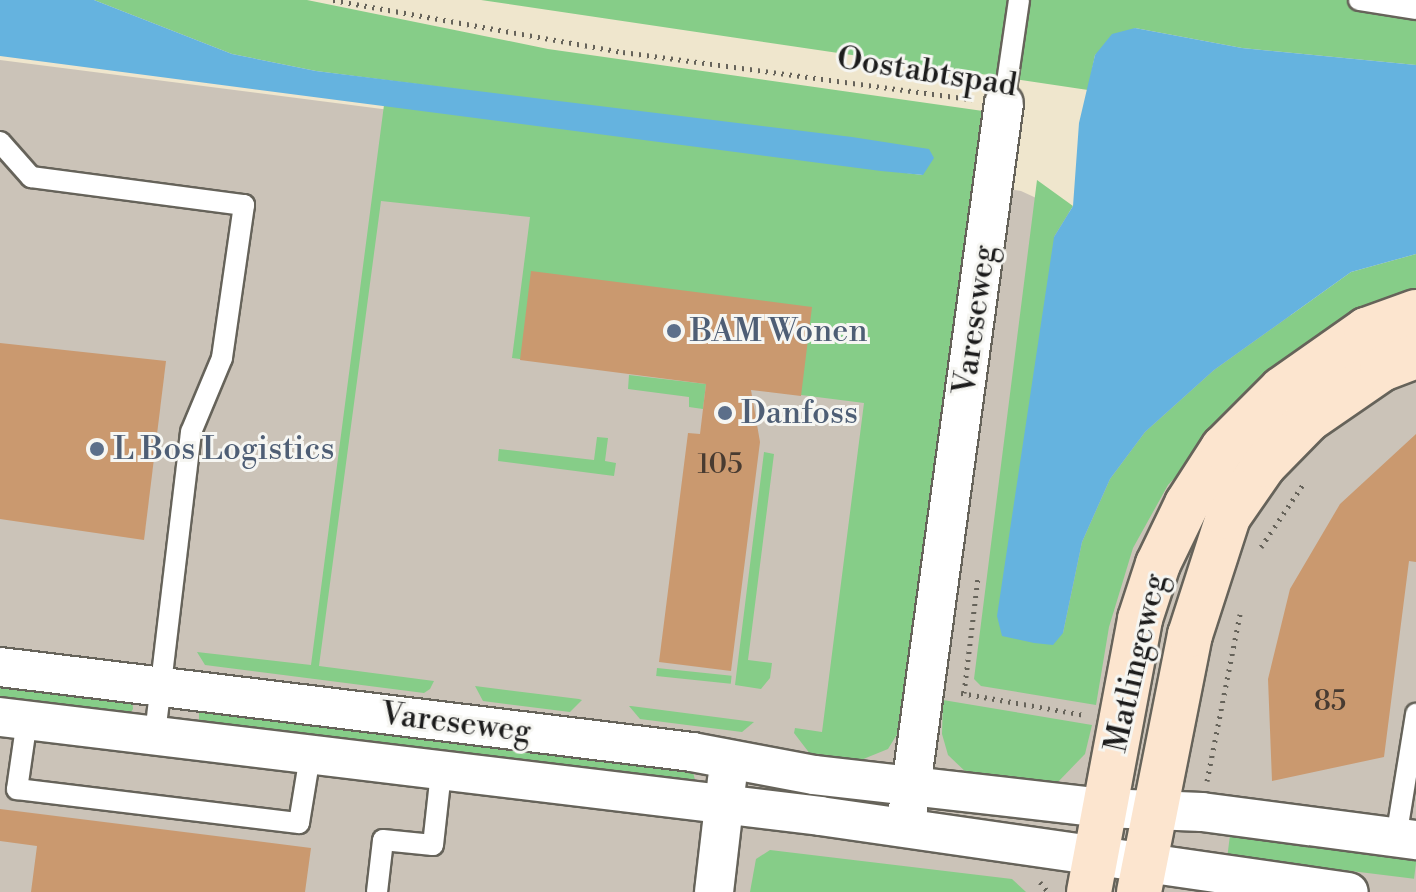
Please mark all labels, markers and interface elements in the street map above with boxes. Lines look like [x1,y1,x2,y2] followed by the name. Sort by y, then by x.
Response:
[834,39,1020,105] street label: Oostabtspad
[945,243,1005,397] street label: Vareseweg
[690,312,868,350] place label: BAM Wonen
[665,322,683,340] marker: BAM Wonen
[741,394,858,432] place label: Danfoss
[716,404,734,422] marker: Danfoss
[113,430,335,468] place label: L Bos Logistics
[88,440,106,458] marker: L Bos Logistics
[697,448,743,482] house number: 105
[1097,570,1175,756] street label: Matlingeweg
[1314,685,1346,719] house number: 85
[379,695,533,751] street label: Vareseweg

